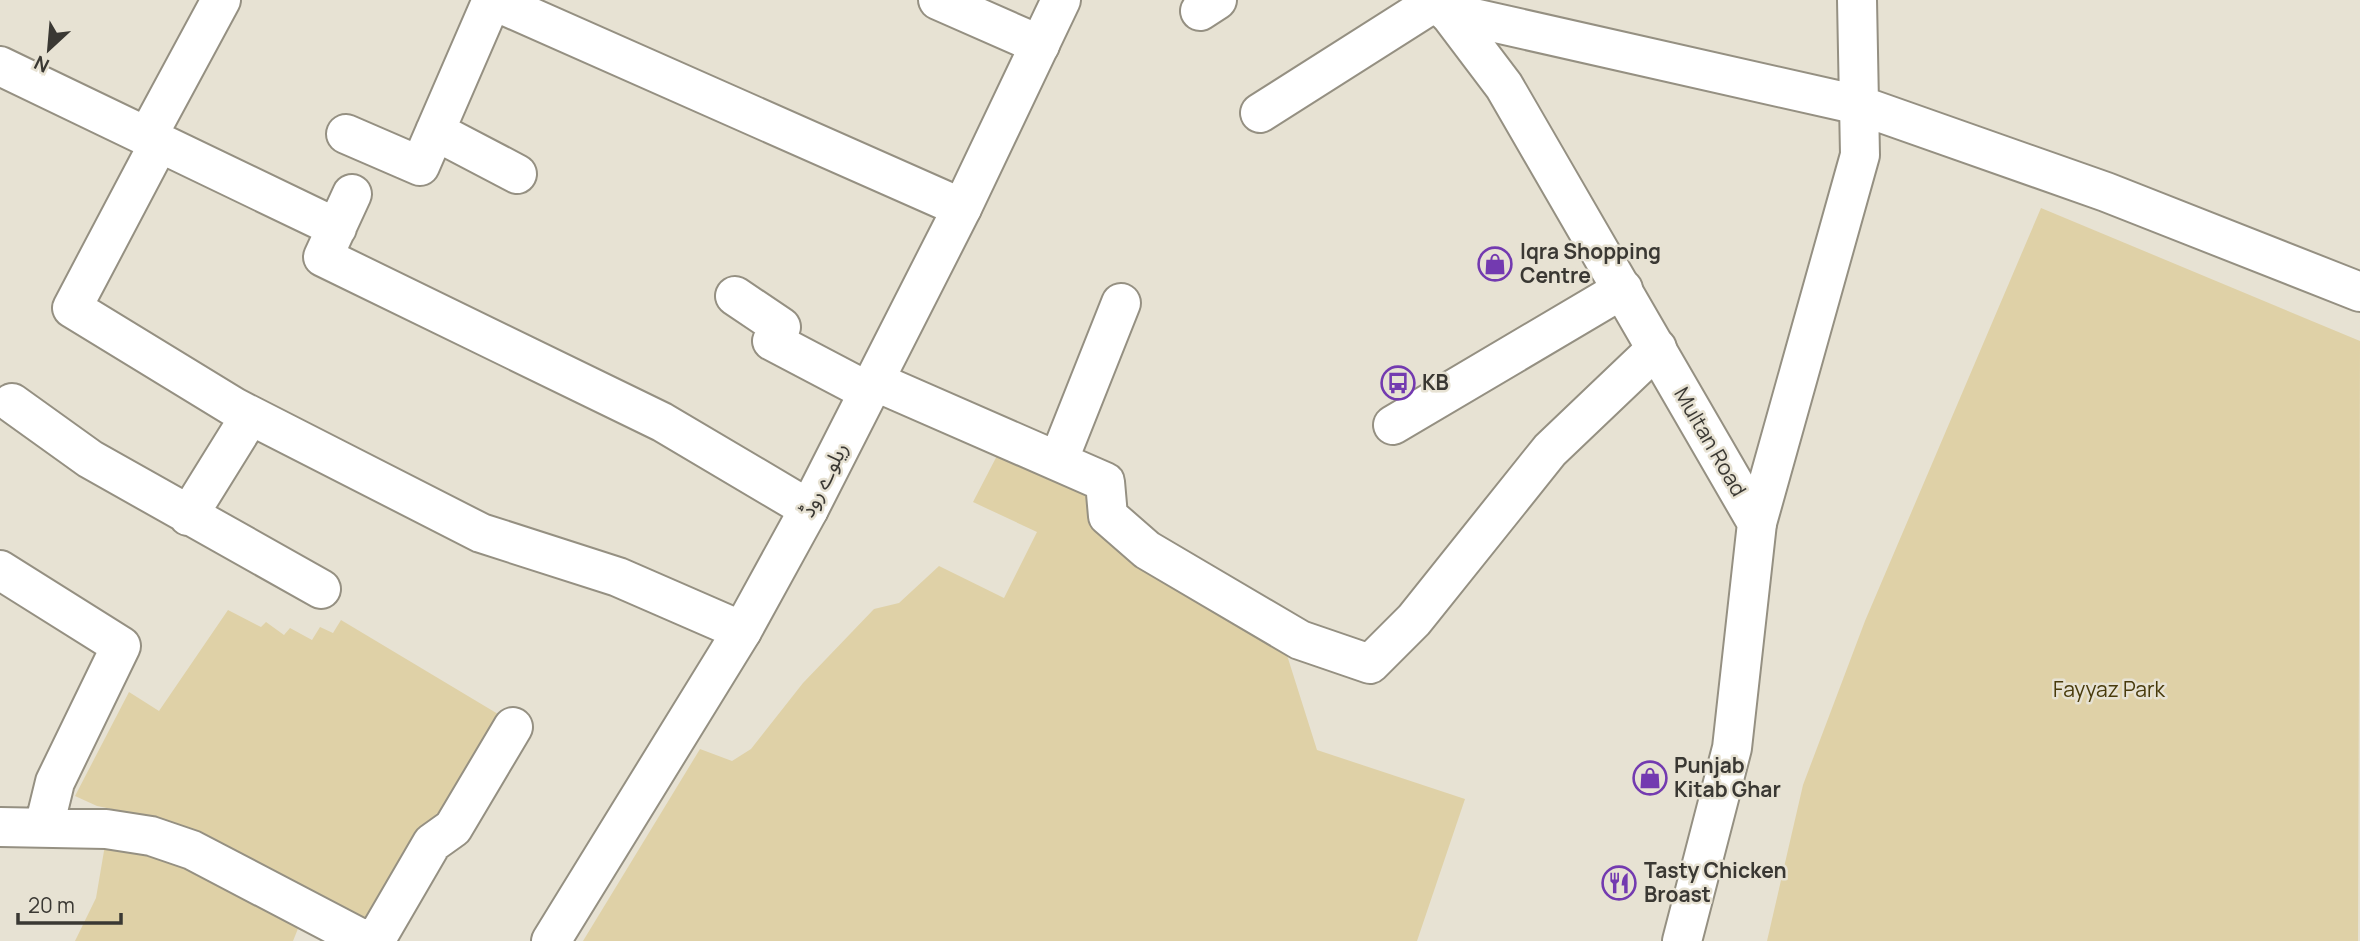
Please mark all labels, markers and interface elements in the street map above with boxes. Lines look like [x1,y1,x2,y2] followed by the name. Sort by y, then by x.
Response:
[14,14,84,84] north arrow
[30,50,53,79] text: N
[1520,237,1661,289] place label: Iqra Shopping Centre
[1476,245,1514,283] shop icon: Iqra Shopping Centre
[1379,364,1417,402] bus stop icon: KB
[1422,368,1449,396] place label: KB
[1668,382,1753,501] street label: Multan Road
[792,437,854,522] street label: ریلوے روڈ
[2053,675,2165,703] park label: Fayyaz Park
[1674,751,1781,803] place label: Punjab Kitab Ghar
[1631,759,1669,797] shop icon: Punjab Kitab Ghar
[1644,856,1787,908] place label: Tasty Chicken Broast
[1600,864,1638,902] restaurant icon: Tasty Chicken Broast
[18,881,121,925] scale bar
[28,891,75,919] text: 20 m

